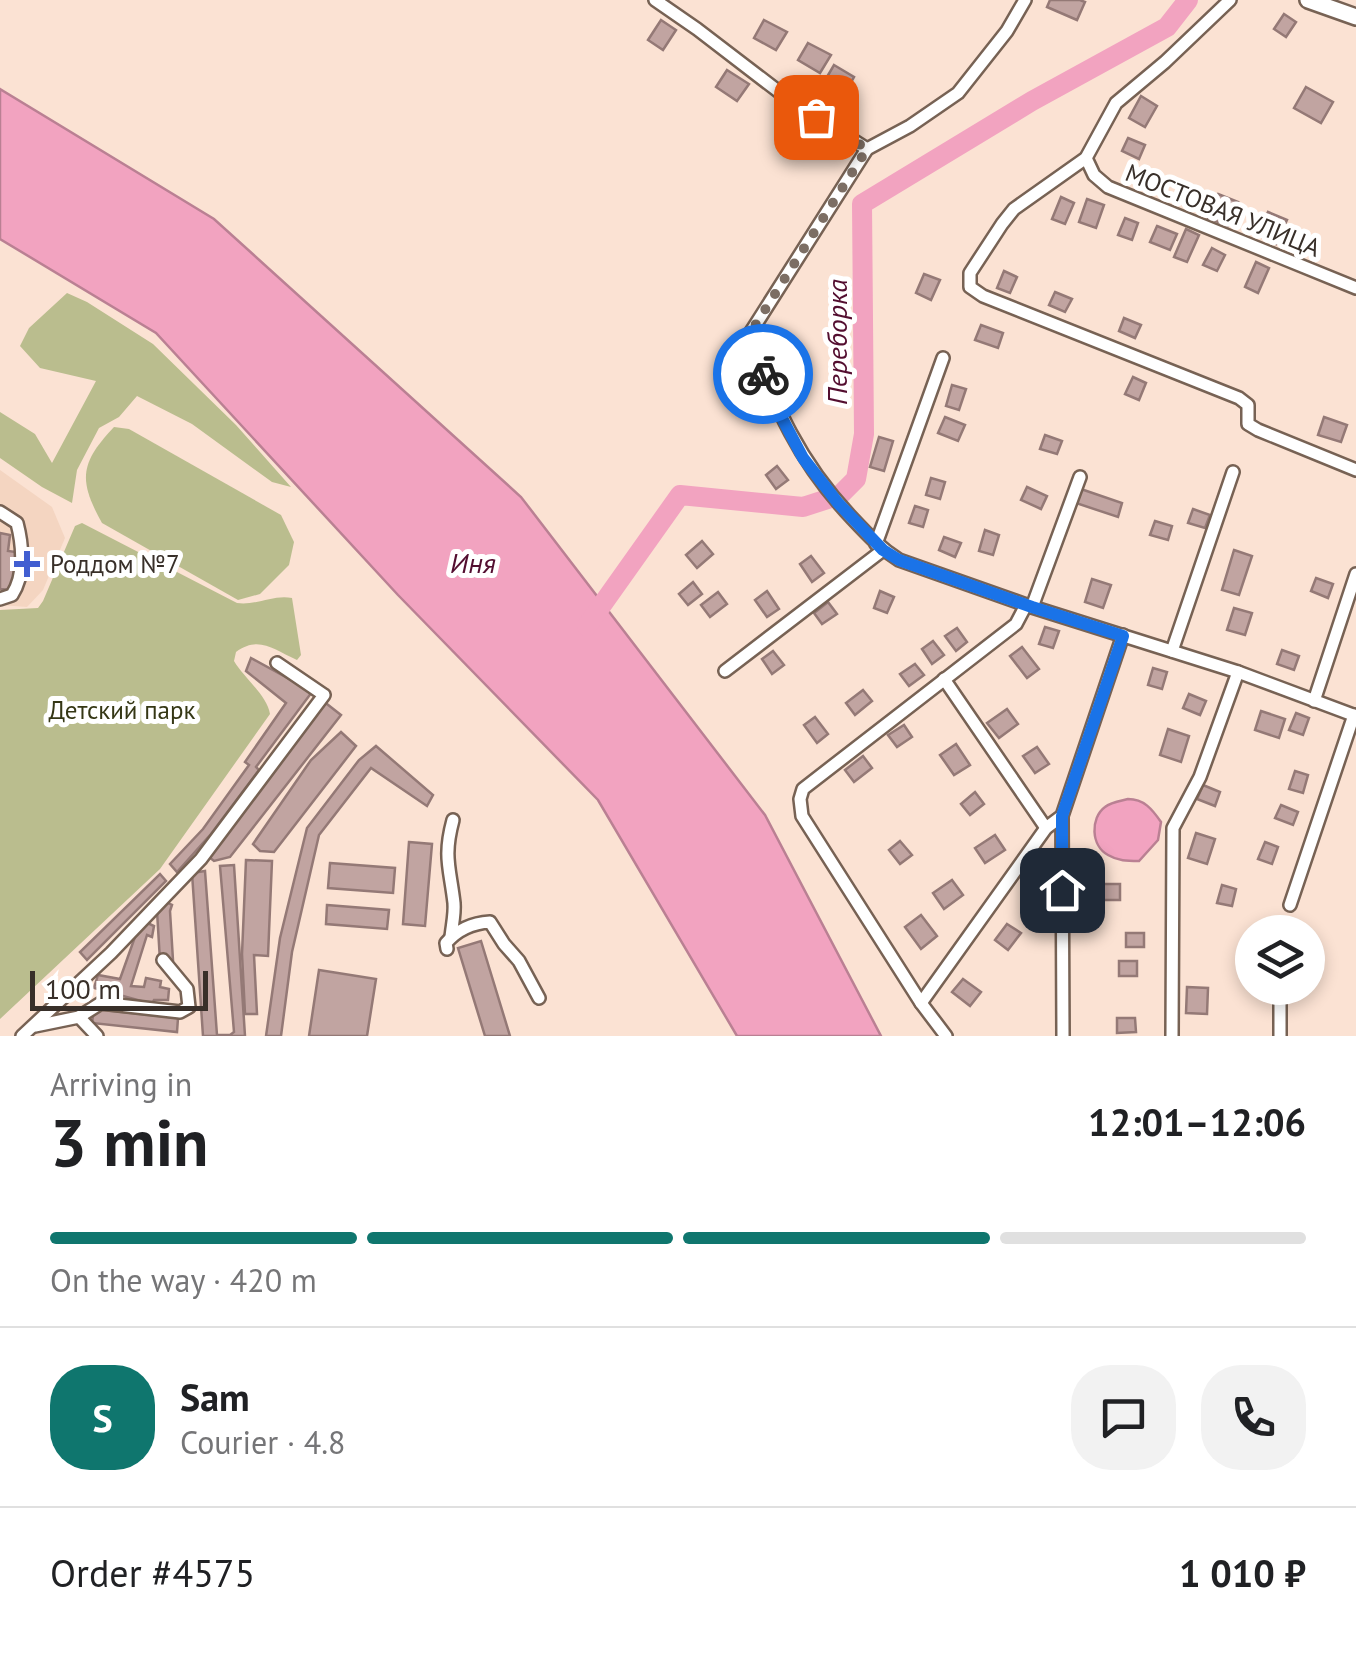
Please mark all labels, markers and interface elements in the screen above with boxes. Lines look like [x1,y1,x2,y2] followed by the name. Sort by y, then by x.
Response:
[774,75,859,160] pin
[789,90,844,145] icon: bag
[1121,156,1326,264] street label: МОСТОВАЯ УЛИЦА
[818,279,855,405] water label: Переборка
[713,324,813,424] courier
[736,347,791,402] icon: bike
[450,544,496,581] water label: Иня
[50,548,180,580] place label: Роддом №7
[14,551,40,577] marker: Роддом №7
[49,694,195,726] park label: Детский парк
[1020,848,1105,933] pin
[1035,863,1090,918] icon: home
[1235,915,1325,1005] map controls
[1235,915,1325,1005] button: layers
[30,966,208,1010] scale bar
[45,970,121,1007] text: 100 m
[50,1063,192,1105] text: Arriving in
[1088,1097,1306,1146] text: 12:01–12:06
[50,1100,209,1184] text: 3 min
[50,1259,317,1301] text: On the way · 420 m
[1071,1365,1176,1470] button: chat
[1201,1365,1306,1470] button: phone
[180,1372,250,1421] text: Sam
[92,1393,113,1442] text: S
[180,1421,346,1463] text: Courier · 4.8
[50,1548,255,1597] text: Order #4575
[1179,1548,1306,1597] text: 1 010 ₽

